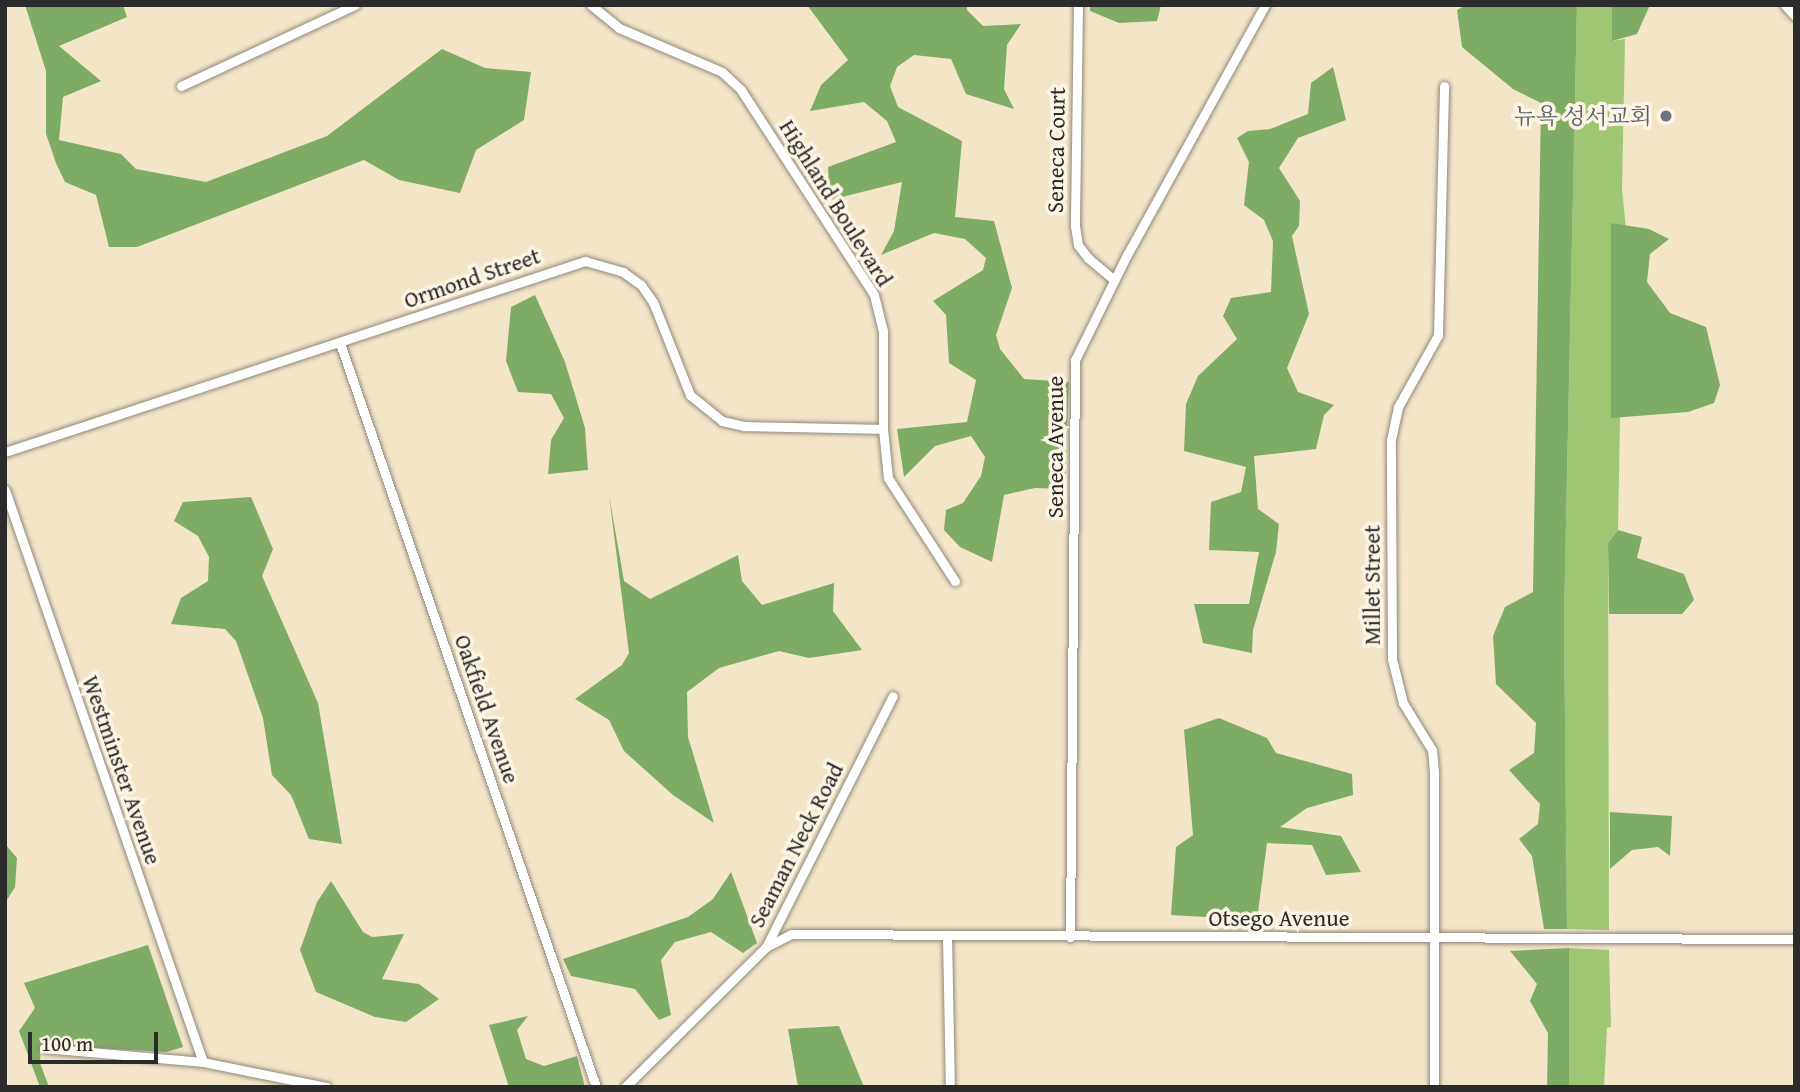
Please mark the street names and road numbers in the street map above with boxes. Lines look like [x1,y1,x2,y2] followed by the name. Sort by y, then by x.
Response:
[1041,87,1071,213] street label: Seneca Court
[774,114,898,292] street label: Highland Boulevard
[400,242,544,314] street label: Ormond Street
[1041,376,1069,518] street label: Seneca Avenue
[1358,525,1386,645] street label: Millet Street
[449,631,525,787] street label: Oakfield Avenue
[77,672,167,868] street label: Westminster Avenue
[743,758,849,932] street label: Seaman Neck Road
[1209,904,1349,932] street label: Otsego Avenue

